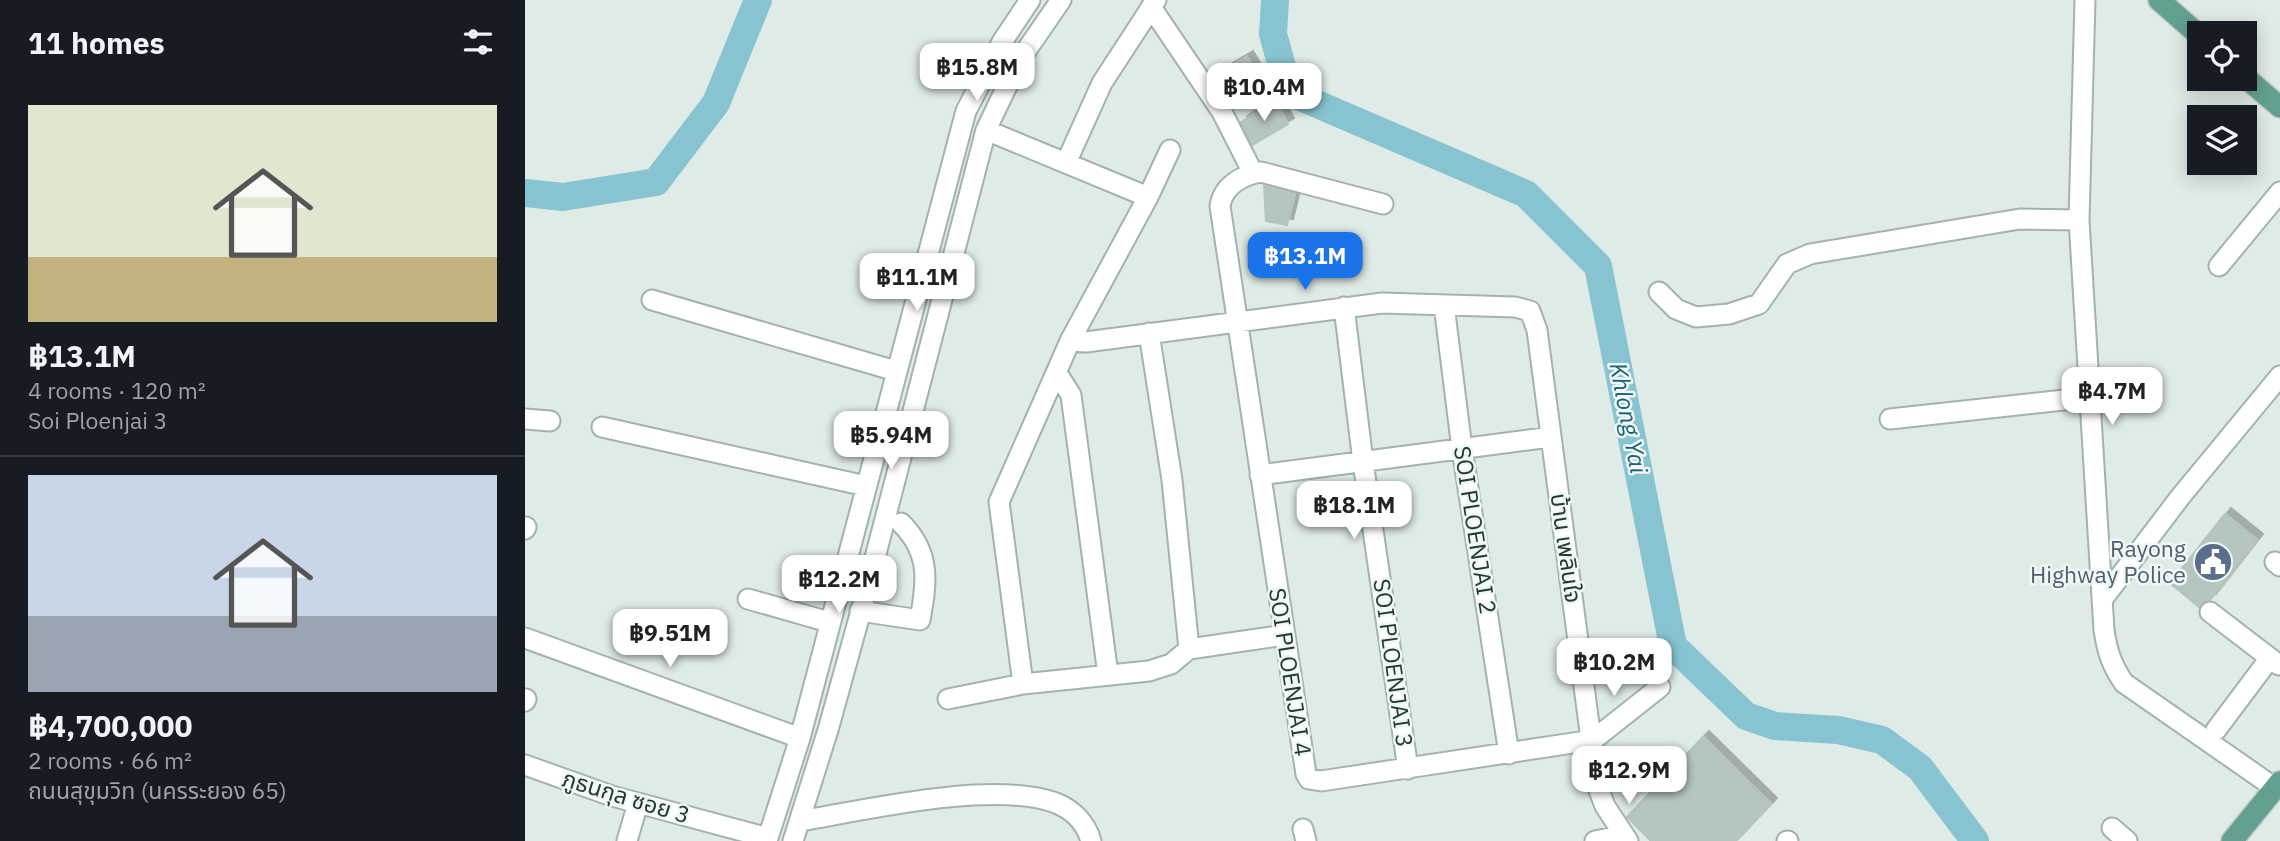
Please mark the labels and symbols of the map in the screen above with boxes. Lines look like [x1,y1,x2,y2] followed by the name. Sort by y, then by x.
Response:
[920,43,1034,103] pin: ฿15.8M
[1207,64,1321,123] pin: ฿10.4M
[1248,232,1362,292] pin: ฿13.1M
[860,254,974,313] pin: ฿11.1M
[1603,360,1656,477] water label: Khlong Yai
[2063,368,2161,427] pin: ฿4.7M
[834,412,948,471] pin: ฿5.94M
[1448,444,1504,616] street label: SOI PLOENJAI 2
[1297,482,1411,541] pin: ฿18.1M
[1544,491,1590,605] street label: บ้าน เพลินใจ
[2030,533,2186,589] place label: Rayong Highway Police
[2192,541,2234,583] public building icon: Rayong Highway Police
[782,556,896,615] pin: ฿12.2M
[1367,577,1421,749] street label: SOI PLOENJAI 3
[1263,586,1319,758] street label: SOI PLOENJAI 4
[613,610,727,669] pin: ฿9.51M
[1557,638,1671,698] pin: ฿10.2M
[1572,746,1686,806] pin: ฿12.9M
[559,762,694,831] street label: ภูธนกุล ซอย 3

